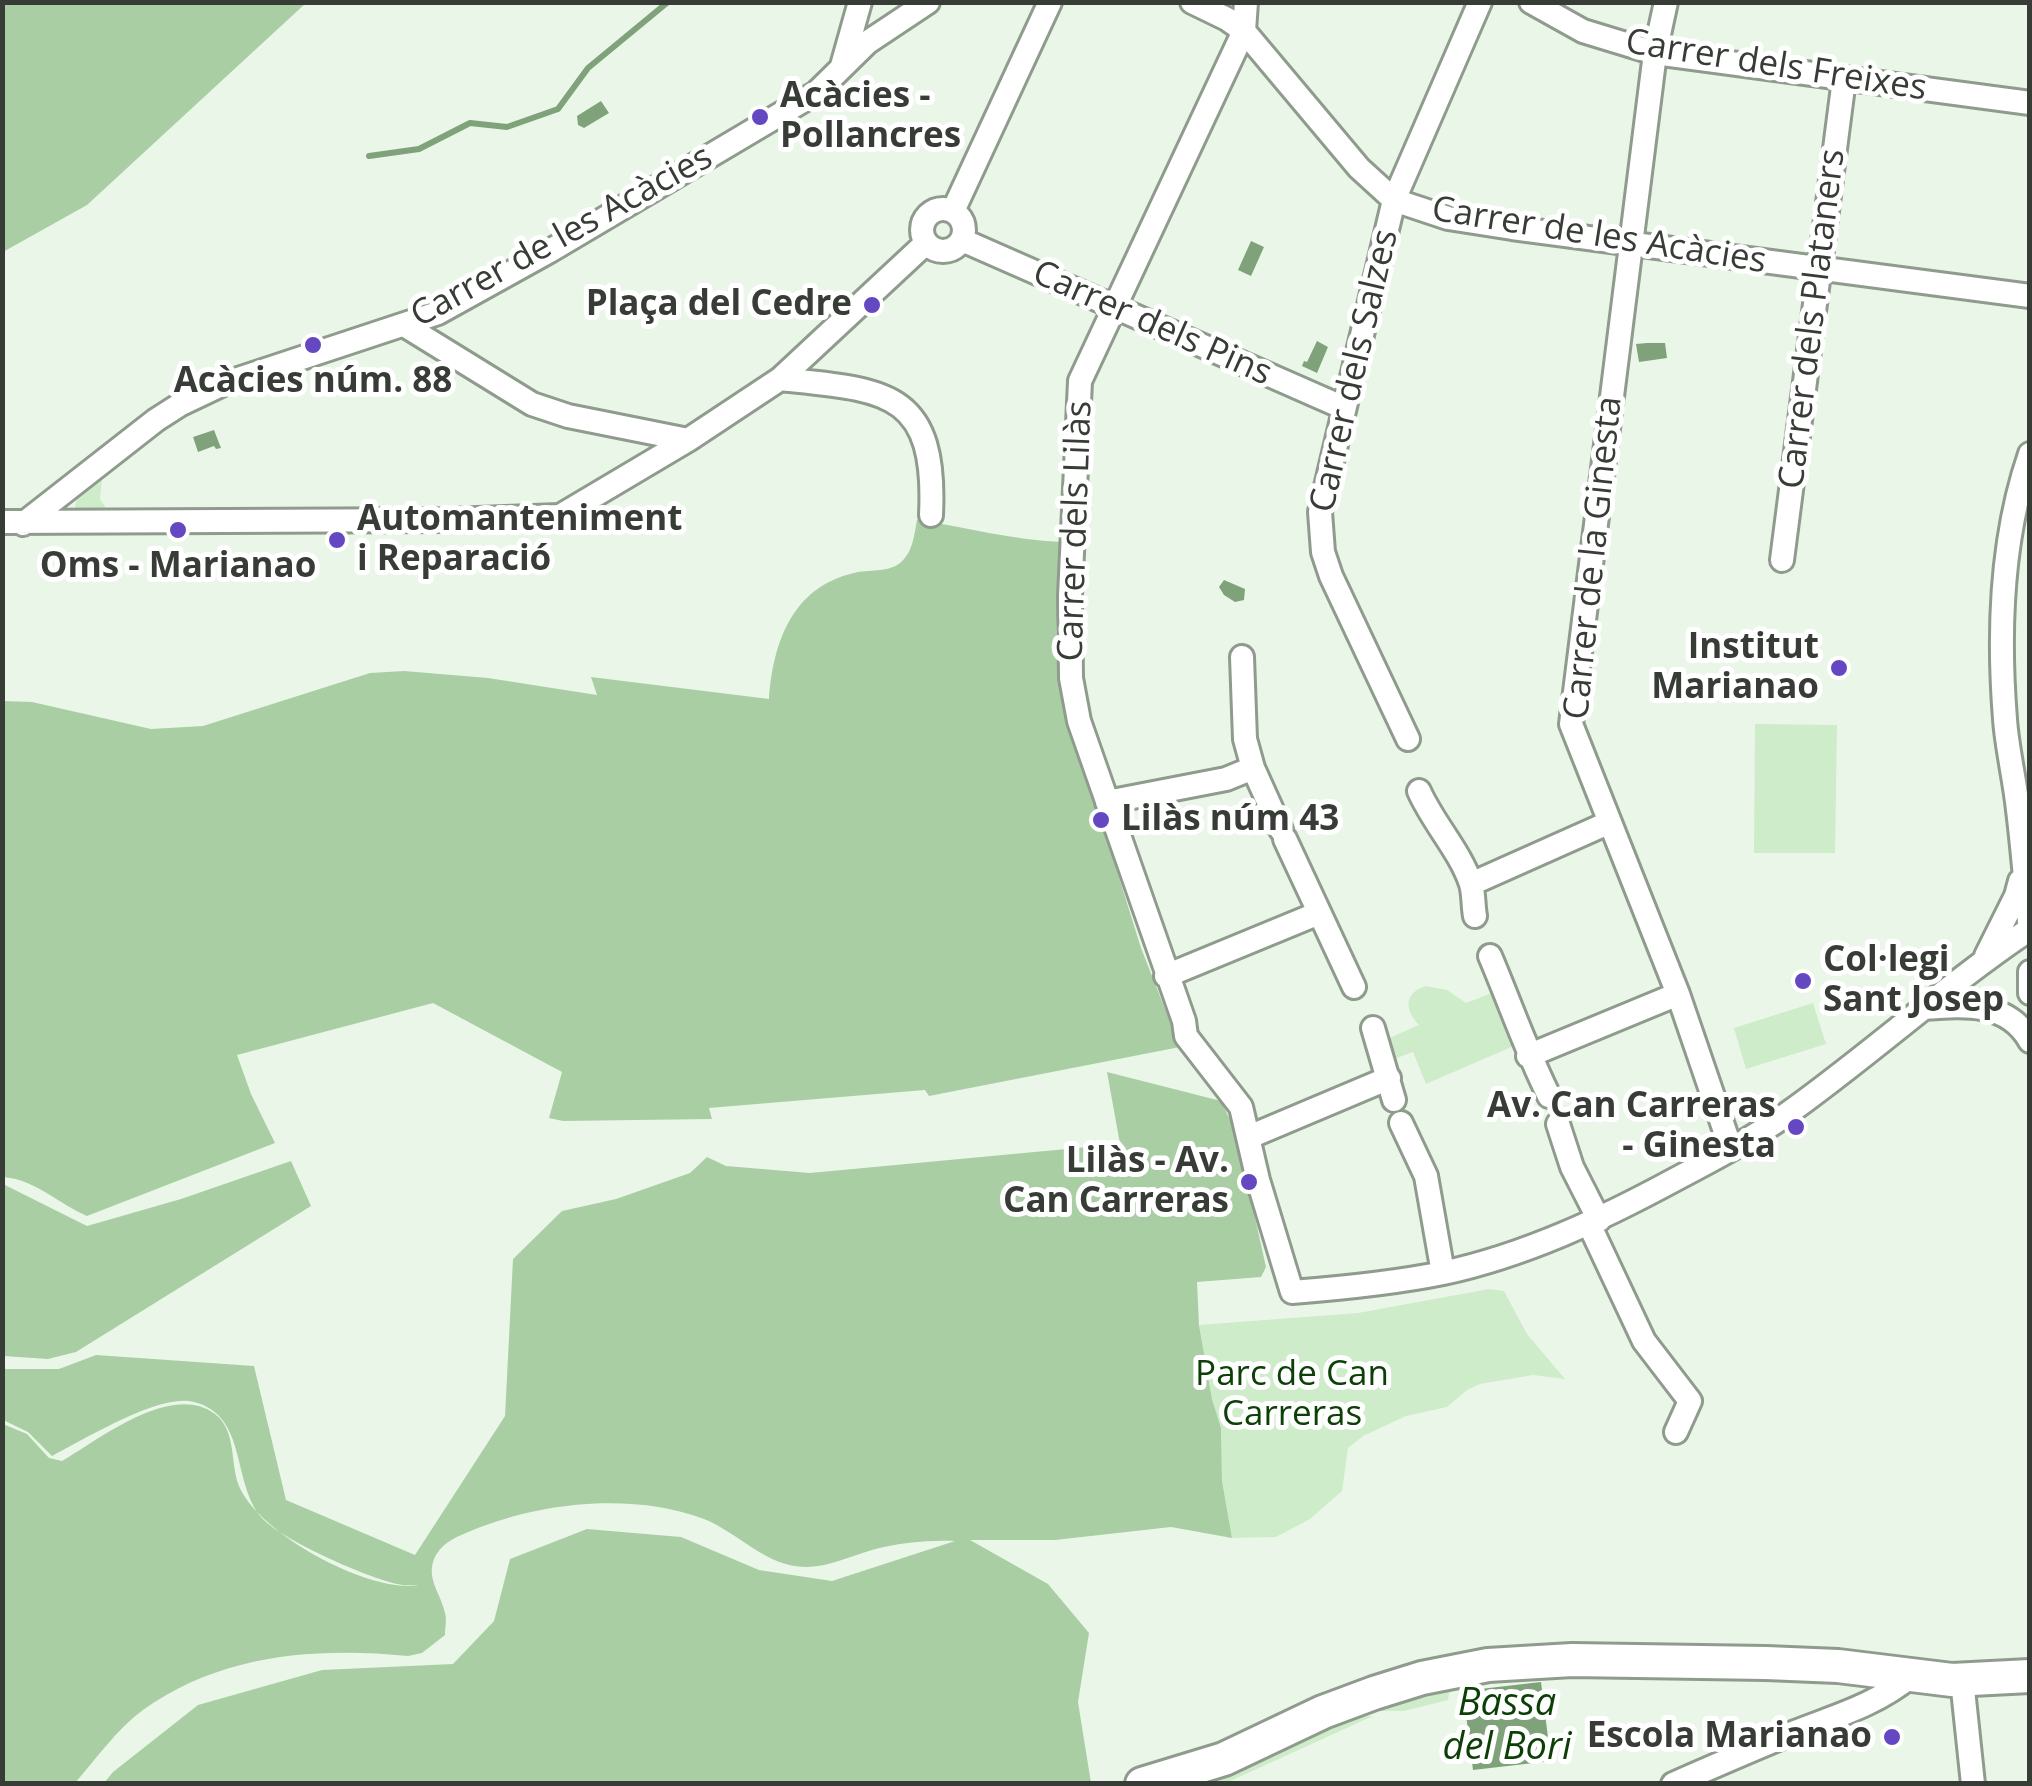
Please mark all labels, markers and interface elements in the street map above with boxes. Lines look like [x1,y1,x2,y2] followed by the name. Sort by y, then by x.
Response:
[1622,21,1930,111] street label: Carrer dels Freixes
[780,76,961,158] place label: Acàcies - Pollancres
[749,106,771,128] marker: Acàcies - Pollancres
[404,137,720,337] street label: Carrer de les Acàcies
[1771,147,1855,491] street label: Carrer dels Plataners
[1429,189,1769,283] street label: Carrer de les Acàcies
[1302,225,1408,517] street label: Carrer dels Salzes
[1026,253,1278,395] street label: Carrer dels Pins
[586,284,852,326] place label: Plaça del Cedre
[861,294,883,316] marker: Plaça del Cedre
[302,334,324,356] marker: Acàcies núm. 88
[174,361,452,403] place label: Acàcies núm. 88
[1556,394,1632,722] street label: Carrer de la Ginesta
[1050,400,1102,662] street label: Carrer dels Lilàs
[357,499,682,581] place label: Automanteniment i Reparació
[167,519,189,541] marker: Oms - Marianao
[326,529,348,551] marker: Automanteniment i Reparació
[40,546,316,588] place label: Oms - Marianao
[1651,627,1819,709] place label: Institut Marianao
[1828,657,1850,679] marker: Institut Marianao
[1121,799,1339,841] place label: Lilàs núm 43
[1090,809,1112,831] marker: Lilàs núm 43
[1823,940,2004,1022] place label: Col·legi Sant Josep
[1792,970,1814,992] marker: Col·legi Sant Josep
[1487,1086,1776,1168] place label: Av. Can Carreras - Ginesta
[1785,1116,1807,1138] marker: Av. Can Carreras - Ginesta
[1003,1141,1229,1223] place label: Lilàs - Av. Can Carreras
[1238,1171,1260,1193] marker: Lilàs - Av. Can Carreras
[1195,1354,1389,1436] park label: Parc de Can Carreras
[1442,1681,1572,1770] water label: Bassa del Bori
[1587,1716,1872,1758] place label: Escola Marianao
[1881,1726,1903,1748] marker: Escola Marianao

